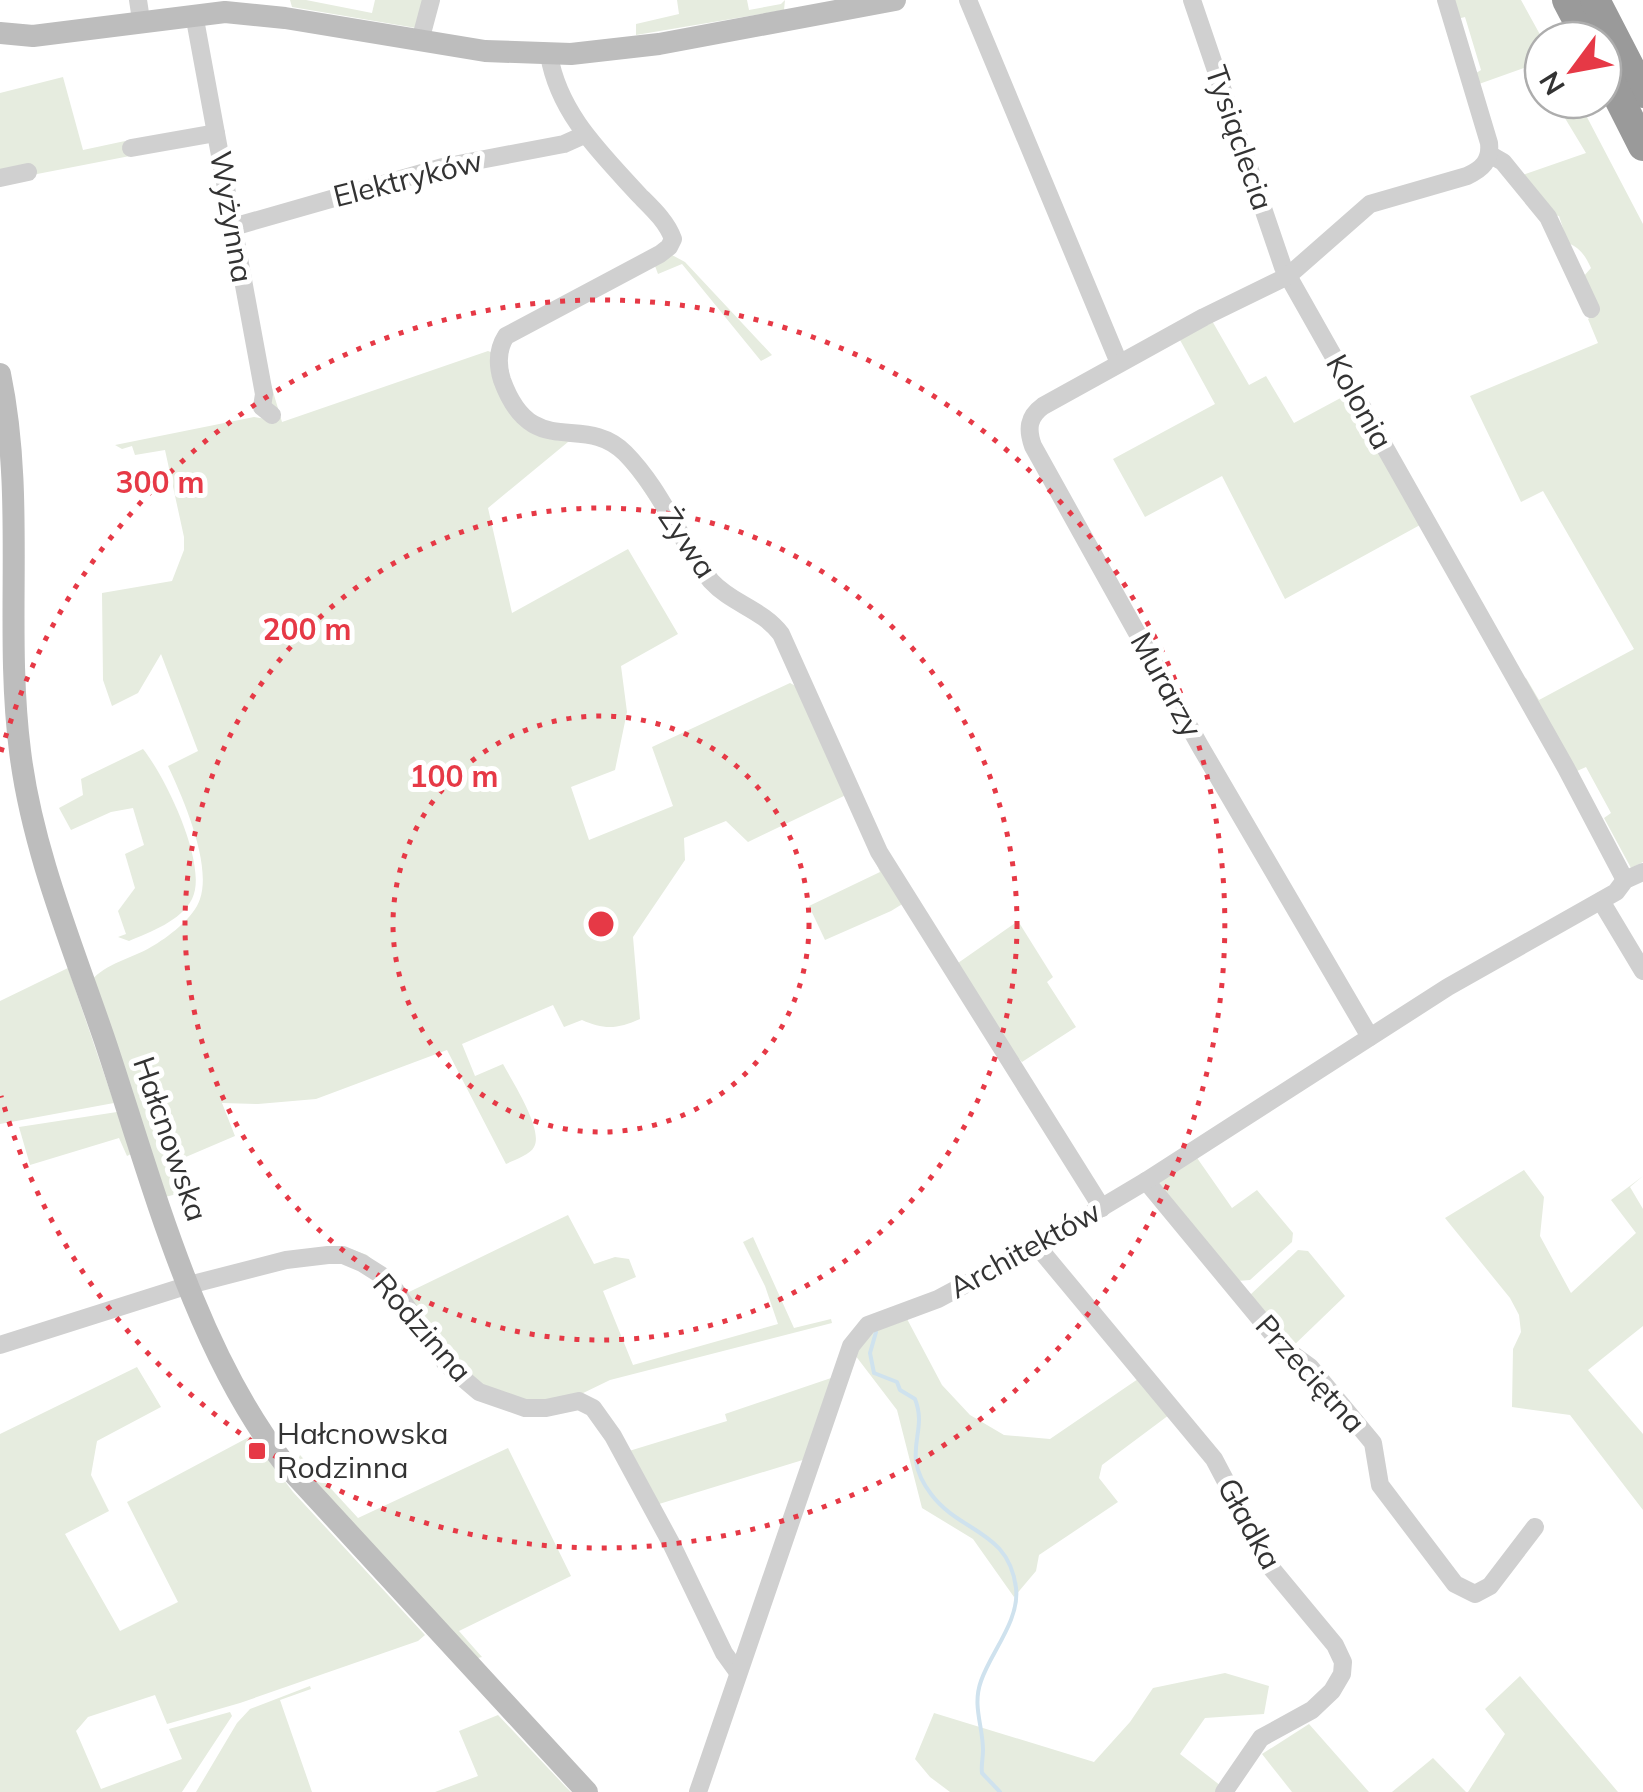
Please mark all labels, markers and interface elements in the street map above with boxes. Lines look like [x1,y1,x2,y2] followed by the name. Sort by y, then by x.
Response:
[1523,20,1623,120] north arrow
[1198,61,1282,215] street label: Tysiąclecia
[1531,65,1572,102] text: N
[329,141,486,215] street label: Elektryków
[202,148,262,285] street label: Wyżynna
[1318,347,1401,456] street label: Kolonia
[115,463,205,501] text: 300 m
[651,500,725,585] street label: Żywa
[262,610,352,648] text: 200 m
[1123,625,1211,744] street label: Murarzy
[409,757,499,795] text: 100 m
[583,906,619,942] centre of rings
[125,1051,217,1226] street label: Hałcnowska
[942,1192,1107,1306] street label: Architektów
[365,1265,480,1389] street label: Rodzinna
[1248,1306,1374,1440] street label: Przeciętna
[277,1414,448,1486] place label: Hałcnowska Rodzinna
[246,1440,268,1462] marker: Hałcnowska Rodzinna
[1209,1471,1290,1576] street label: Gładka

